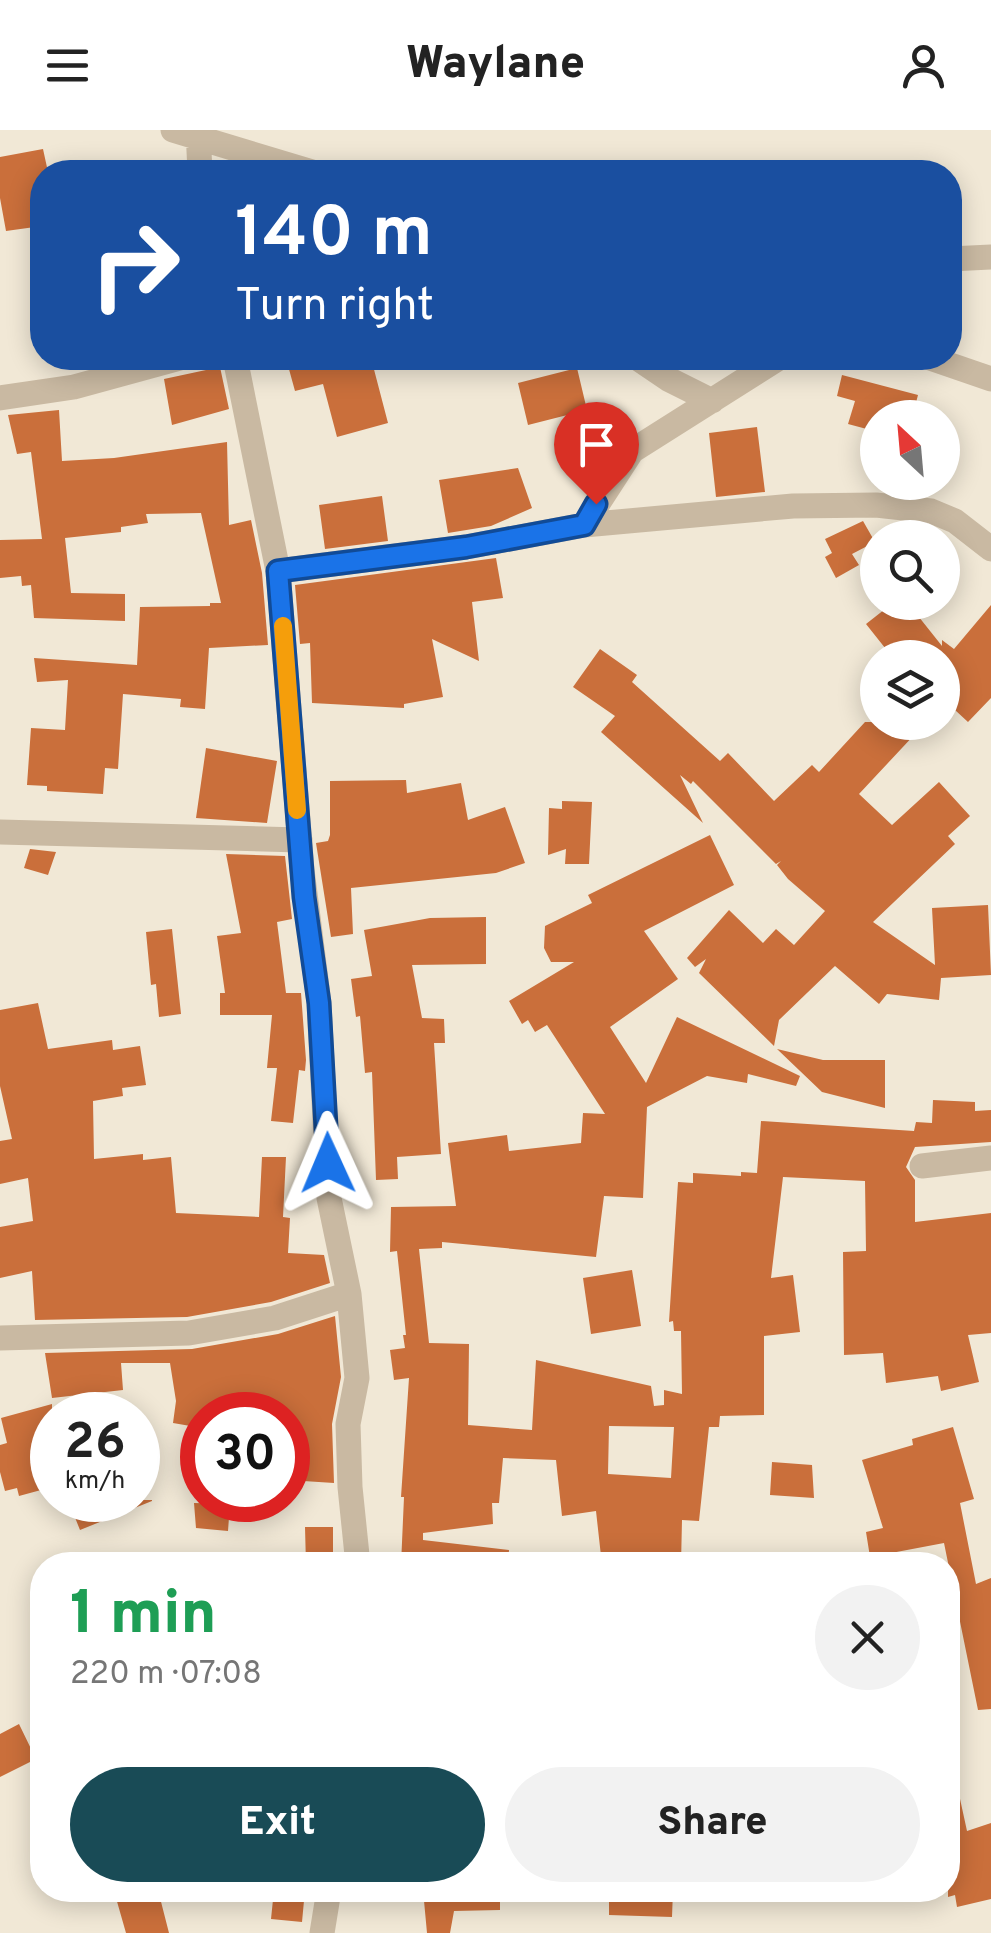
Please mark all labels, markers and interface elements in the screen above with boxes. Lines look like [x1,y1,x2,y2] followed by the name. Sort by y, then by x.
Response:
[406,37,585,94] text: Waylane
[40,38,95,93] icon: menu
[896,38,951,93] icon: person
[235,192,433,281] text: 140 m
[70,200,200,330] icon: right
[235,279,434,336] text: Turn right
[860,400,960,500] north arrow
[860,400,960,740] map controls
[554,402,639,505] pin
[569,417,624,472] icon: arrive
[860,520,960,620] button: search
[860,640,960,740] button: layers
[276,1111,380,1215] position arrow
[180,1392,310,1522] speed limit sign: 30
[64,1413,126,1476] text: 26
[65,1466,125,1498] text: km/h
[70,1579,217,1655] text: 1 min
[815,1585,920,1690] button: close
[70,1655,262,1695] text: 220 m · 07:08
[70,1767,485,1882] button: Exit
[505,1767,920,1882] button: Share

